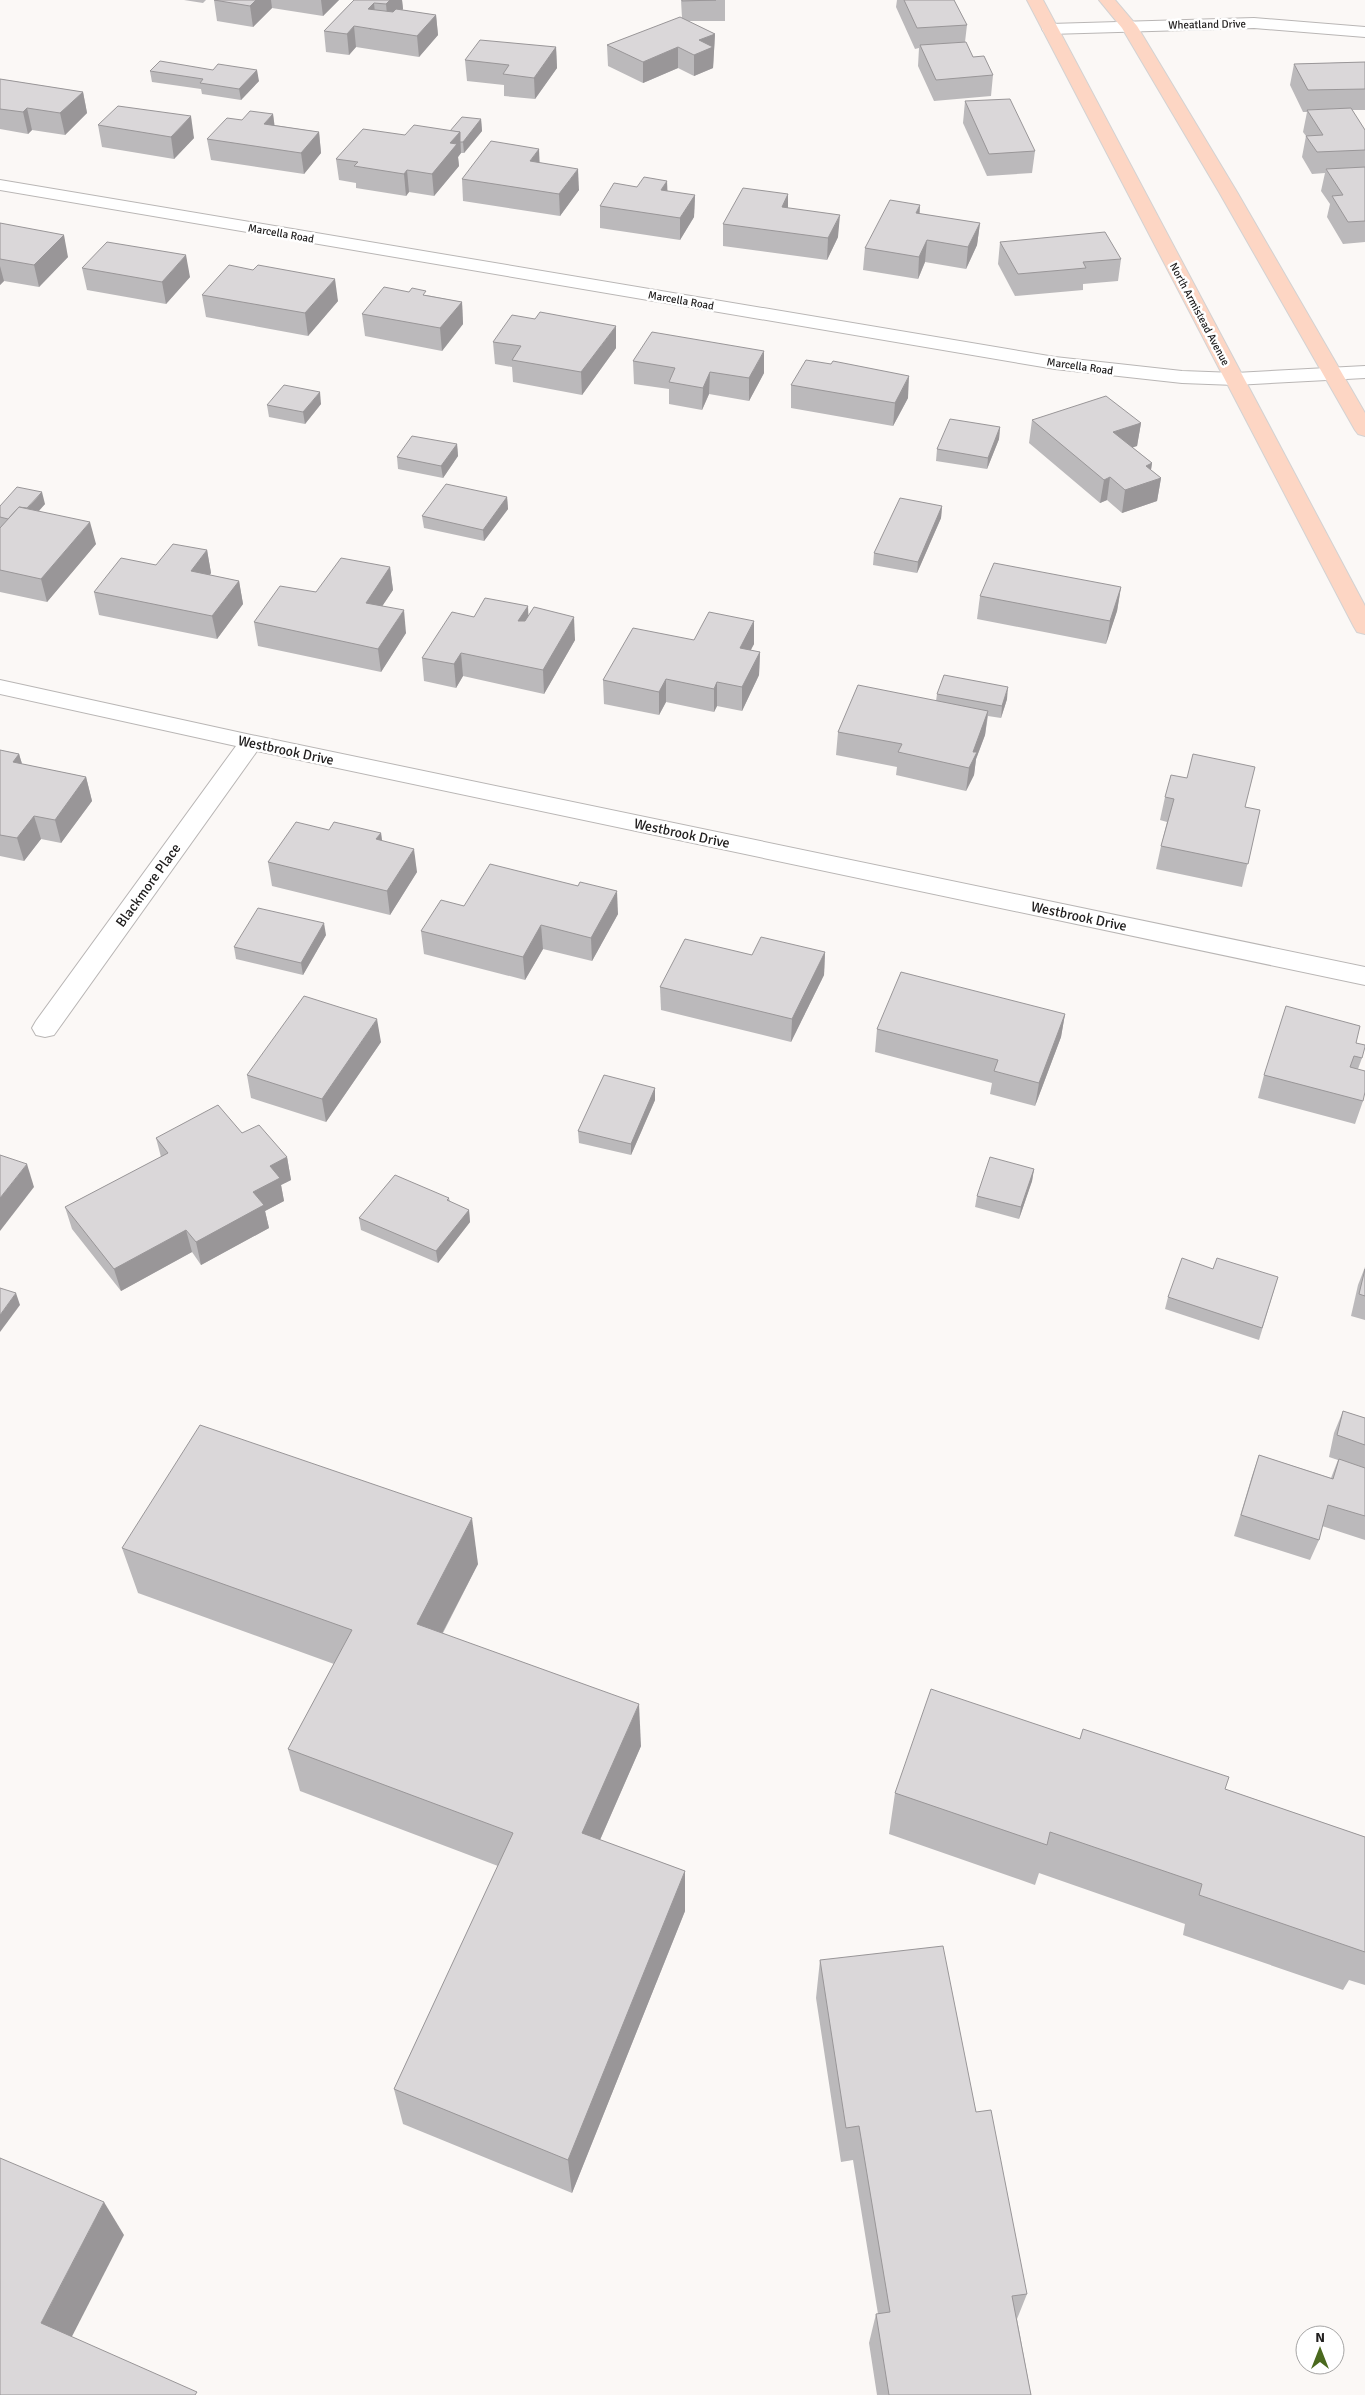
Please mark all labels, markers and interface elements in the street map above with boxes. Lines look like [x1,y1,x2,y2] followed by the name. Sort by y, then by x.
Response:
[1168,17,1246,32] street label: Wheatland Drive
[247,221,315,246] street label: Marcella Road
[1167,261,1232,368] street label: North Armistead Avenue
[647,288,715,313] street label: Marcella Road
[1046,355,1114,378] street label: Marcella Road
[236,732,335,769] street label: Westbrook Drive
[632,815,731,852] street label: Westbrook Drive
[112,840,184,930] street label: Blackmore Place
[1029,898,1128,935] street label: Westbrook Drive
[1295,2325,1345,2375] north arrow
[1315,2329,1325,2346] text: N

